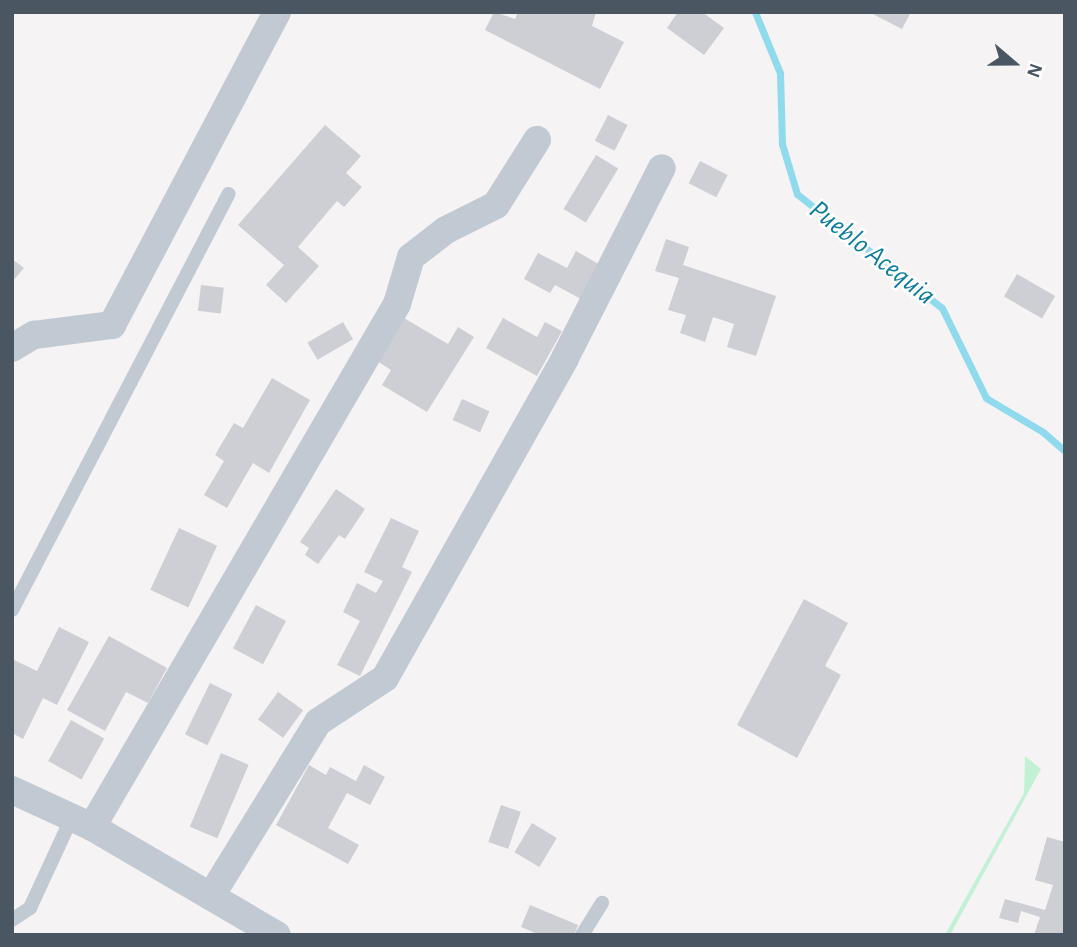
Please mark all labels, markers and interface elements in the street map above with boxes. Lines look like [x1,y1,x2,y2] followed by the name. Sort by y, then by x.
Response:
[979,28,1049,98] north arrow
[1023,61,1045,80] text: N
[802,193,942,313] water label: Pueblo Acequia

